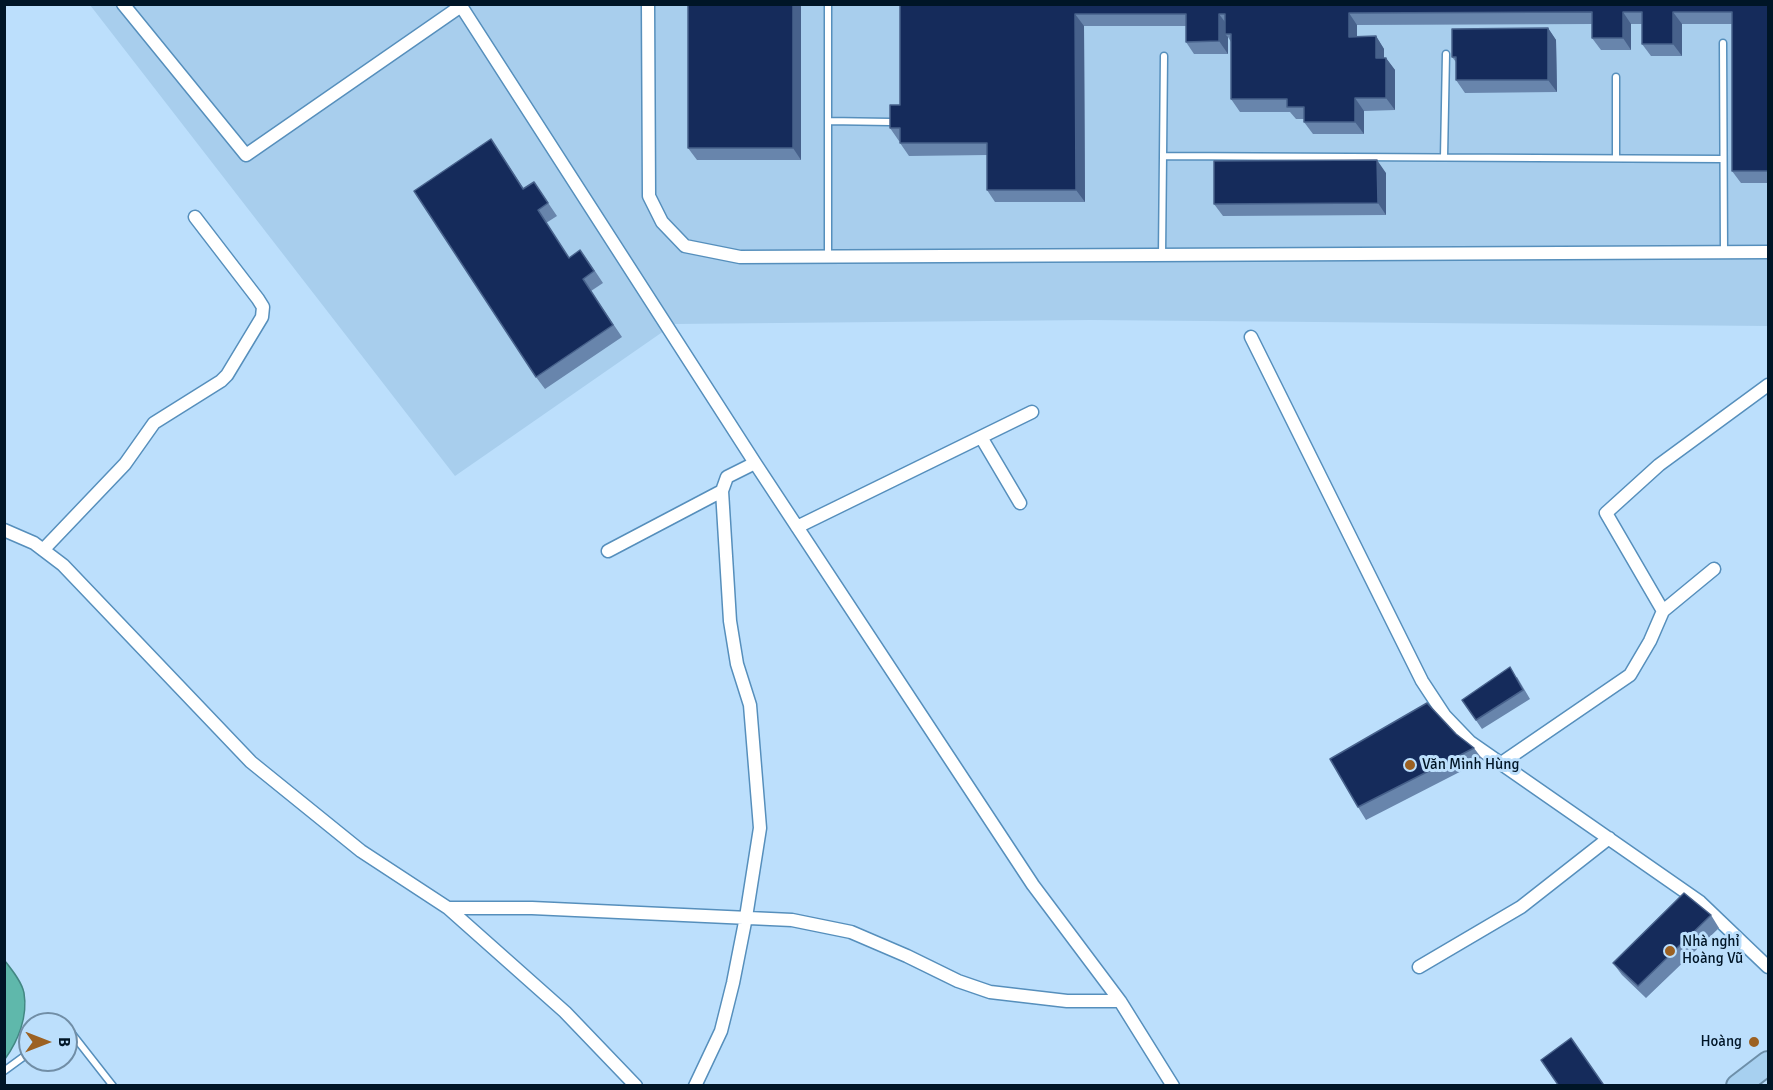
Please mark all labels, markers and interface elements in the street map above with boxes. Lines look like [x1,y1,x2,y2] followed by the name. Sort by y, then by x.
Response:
[1422,756,1519,774] place label: Văn Minh Hùng
[1403,758,1417,772] marker: Văn Minh Hùng
[1682,933,1743,968] place label: Nhà nghỉ Hoàng Vũ
[1663,944,1677,958] marker: Nhà nghỉ Hoàng Vũ
[18,1012,78,1072] north arrow
[1700,1033,1742,1051] place label: Hoàng
[1747,1035,1761,1049] marker: Hoàng
[54,1037,74,1047] text: B

